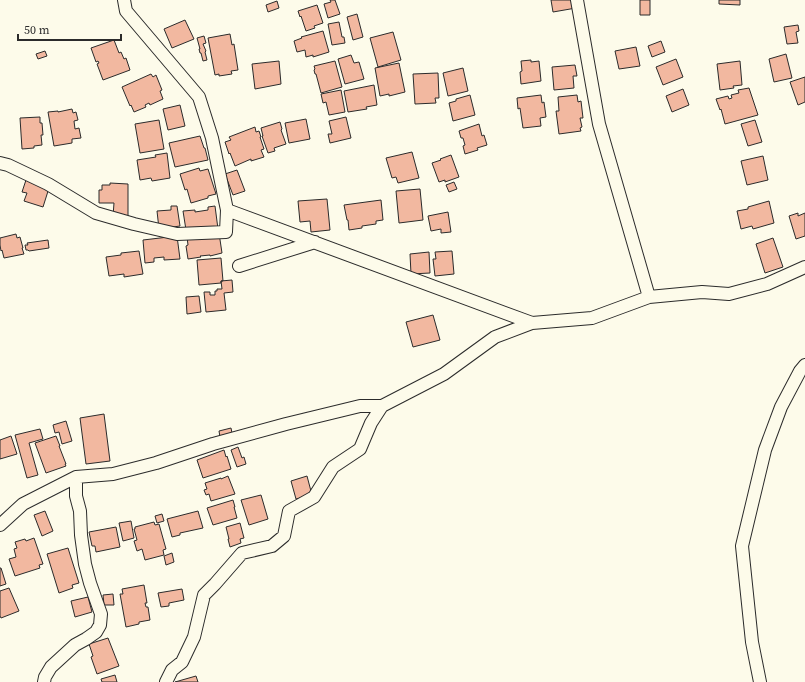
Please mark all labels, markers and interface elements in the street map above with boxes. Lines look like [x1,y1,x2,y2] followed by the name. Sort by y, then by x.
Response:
[18,16,121,42] scale bar
[24,22,50,38] text: 50 m

